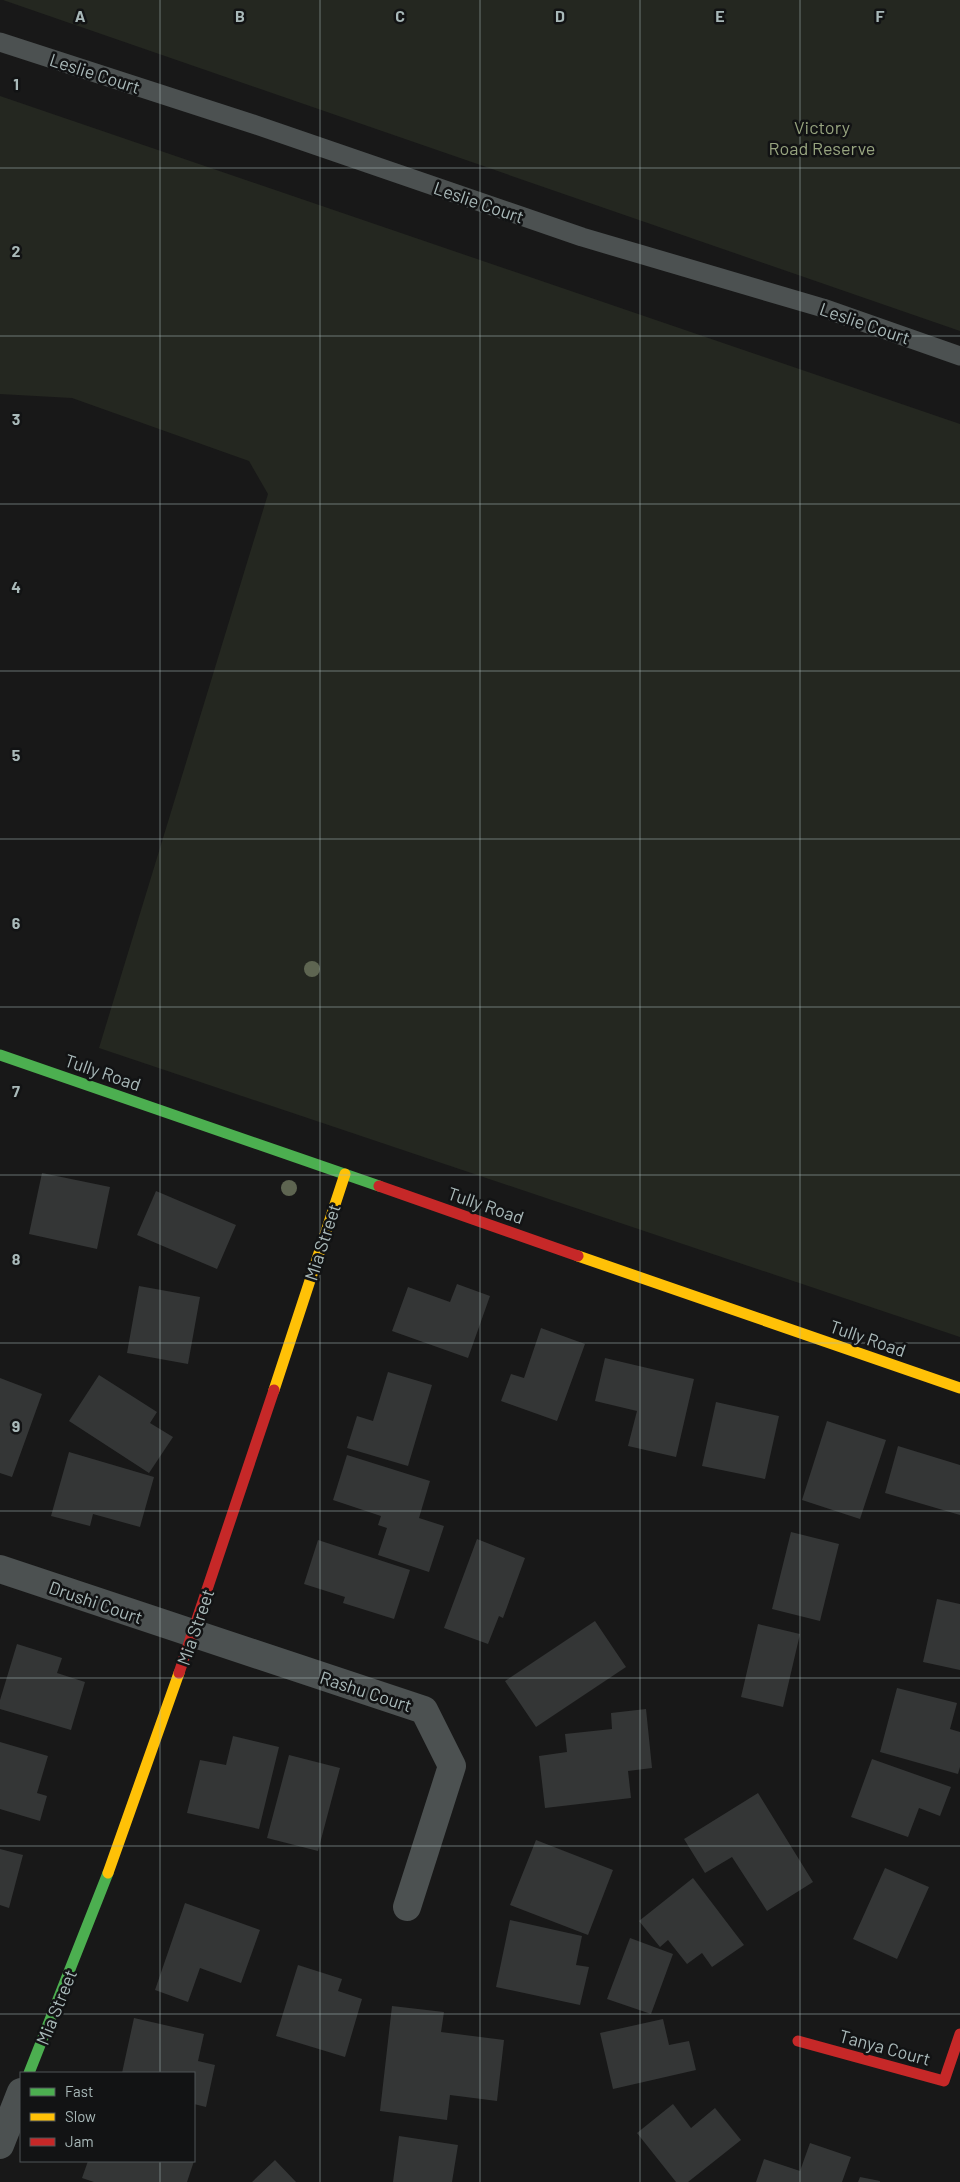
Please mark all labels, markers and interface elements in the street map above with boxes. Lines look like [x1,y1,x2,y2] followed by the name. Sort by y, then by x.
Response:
[75,6,86,25] text: A
[235,6,245,25] text: B
[395,6,405,25] text: C
[555,6,565,25] text: D
[715,6,725,25] text: E
[876,6,885,25] text: F
[47,48,143,98] street label: Leslie Court
[13,74,19,93] text: 1
[769,116,875,159] park label: Victory Road Reserve
[431,176,527,228] street label: Leslie Court
[12,241,21,260] text: 2
[817,297,913,349] street label: Leslie Court
[12,409,20,428] text: 3
[11,577,21,596] text: 4
[12,745,21,764] text: 5
[12,913,21,932] text: 6
[62,1049,144,1095] street label: Tully Road
[12,1081,20,1100] text: 7
[445,1182,527,1228] street label: Tully Road
[299,1201,345,1283] street label: Mia Street
[12,1249,21,1268] text: 8
[827,1315,909,1361] street label: Tully Road
[12,1416,20,1435] text: 9
[46,1576,146,1628] street label: Drushi Court
[172,1586,218,1668] street label: Mia Street
[317,1666,415,1716] street label: Rashu Court
[31,1966,81,2048] street label: Mia Street
[837,2024,933,2070] street label: Tanya Court
[20,2072,195,2162] legend
[65,2082,93,2100] text: Fast
[65,2107,96,2125] text: Slow
[65,2132,94,2150] text: Jam

